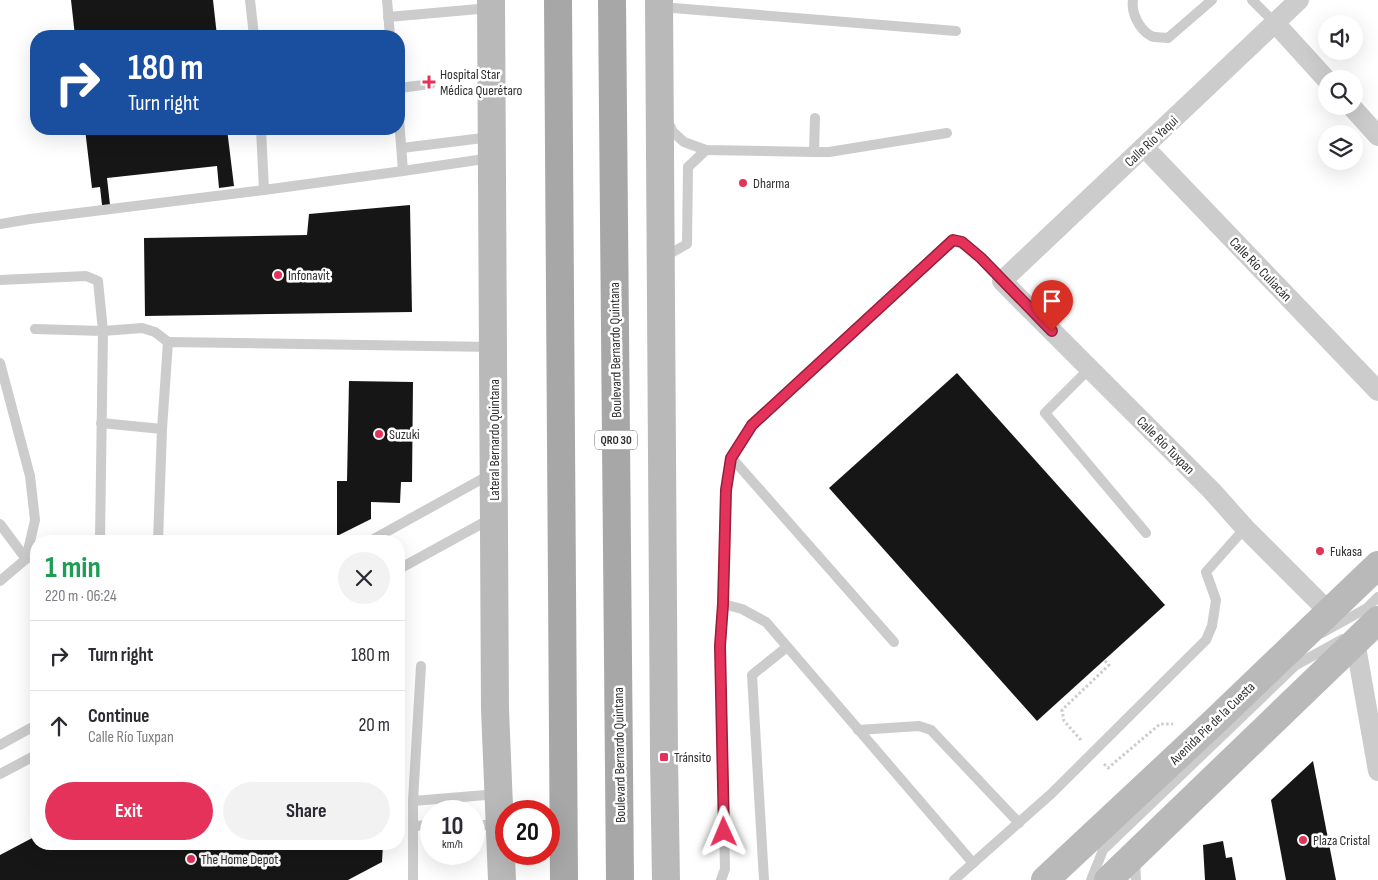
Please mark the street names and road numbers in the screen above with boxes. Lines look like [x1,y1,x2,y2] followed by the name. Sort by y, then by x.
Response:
[1121,112,1182,170] street label: Calle Río Yaqui
[1226,234,1295,305] street label: Calle Río Culiacán
[606,282,625,418] street label: Boulevard Bernardo Quintana
[486,379,503,501] street label: Lateral Bernardo Quintana
[1133,413,1198,478] street label: Calle Río Tuxpan
[595,430,637,450] road number: QRO 30
[1165,678,1259,769] street label: Avenida Pie de la Cuesta
[610,687,629,823] street label: Boulevard Bernardo Quintana

